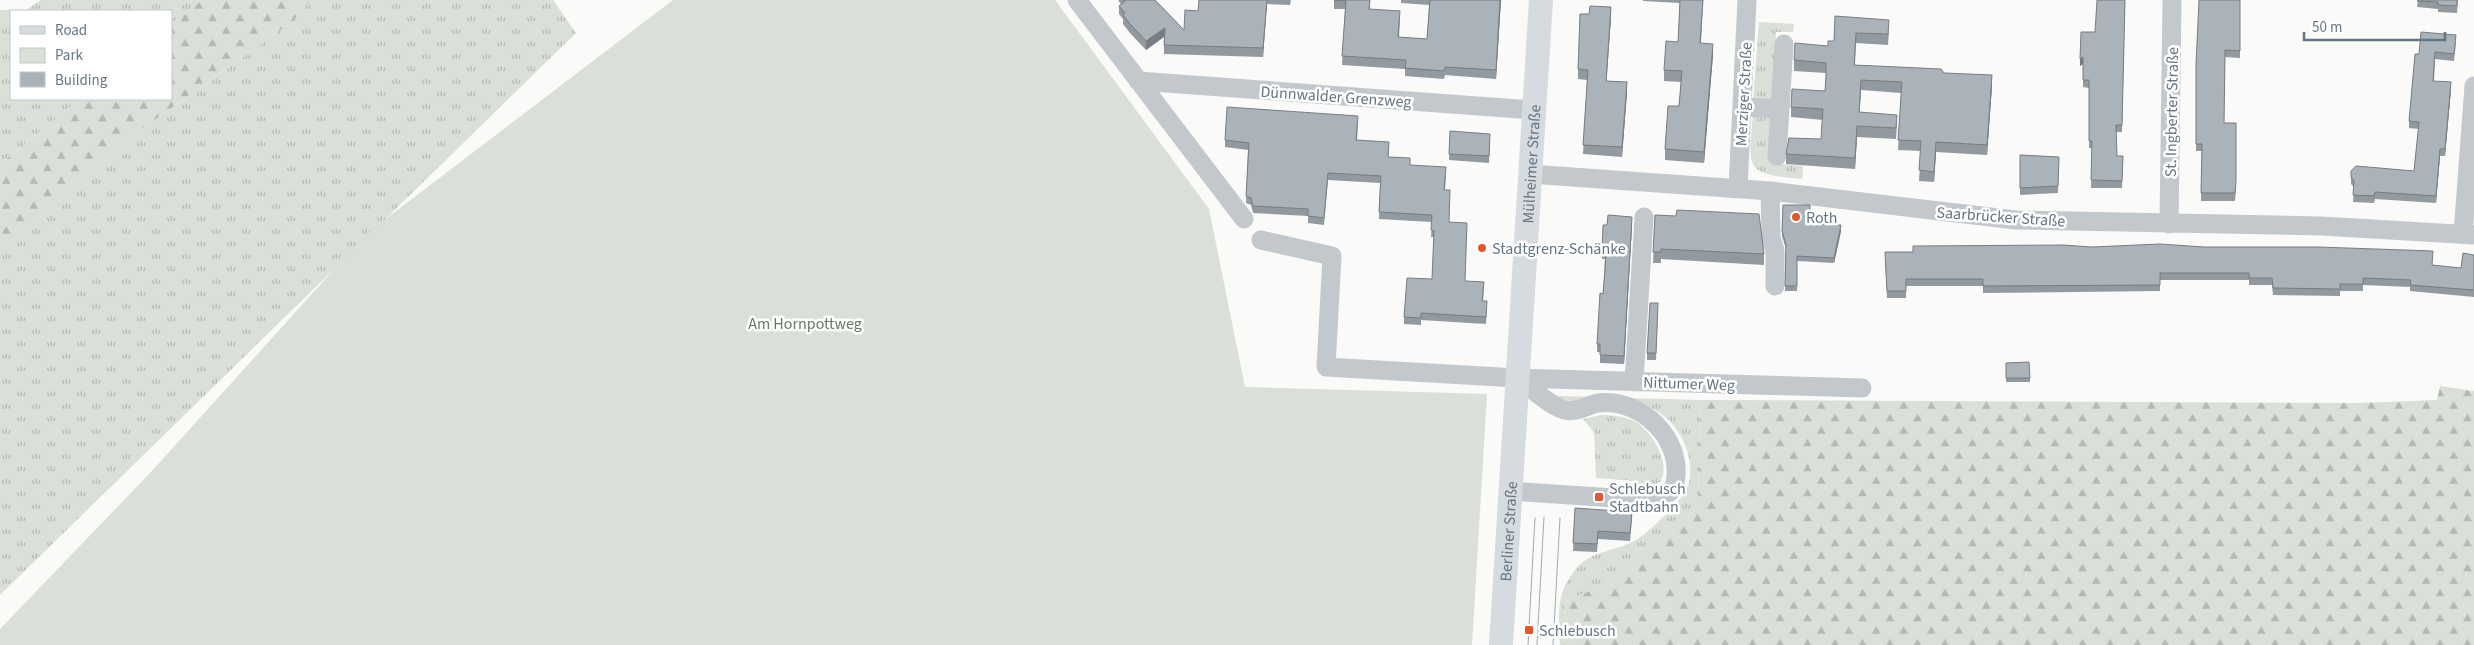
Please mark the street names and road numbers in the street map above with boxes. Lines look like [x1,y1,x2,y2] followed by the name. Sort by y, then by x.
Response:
[1730,41,1758,147] street label: Merziger Straße
[2160,47,2184,177] street label: St. Ingberter Straße
[1260,81,1412,113] street label: Dünnwalder Grenzweg
[1517,104,1546,224] street label: Mülheimer Straße
[1936,202,2066,232] street label: Saarbrücker Straße
[1643,371,1735,397] street label: Nittumer Weg
[1495,480,1523,582] street label: Berliner Straße

